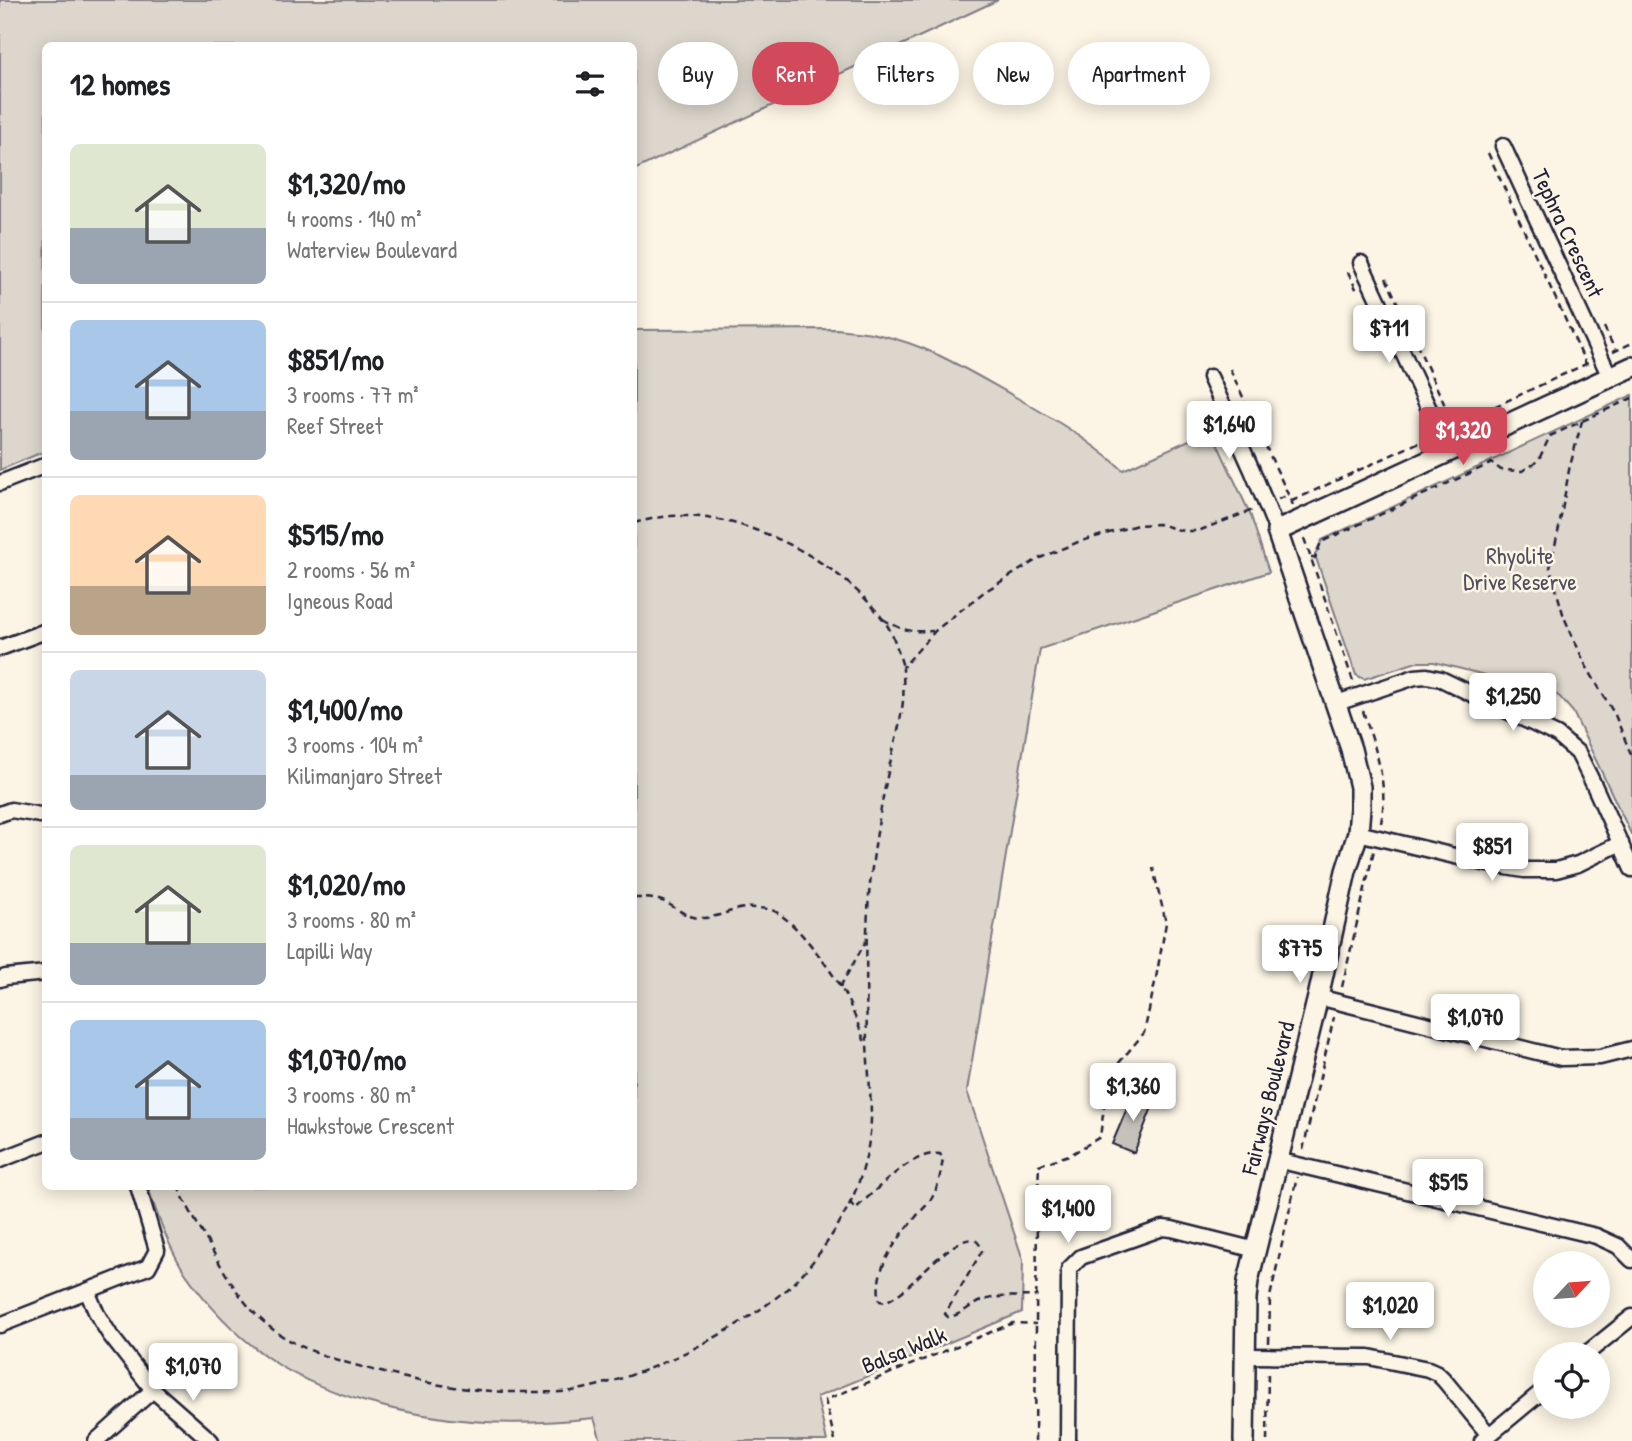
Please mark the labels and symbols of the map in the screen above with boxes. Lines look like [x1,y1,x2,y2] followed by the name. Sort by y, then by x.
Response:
[1525,164,1612,303] street label: Tephra Crescent
[1348,306,1430,365] pin: $711
[1172,402,1286,461] pin: $1,640
[1406,407,1520,467] pin: $1,320
[1463,540,1577,597] park label: Rhyolite Drive Reserve
[1456,674,1570,733] pin: $1,250
[1451,824,1533,883] pin: $851
[1259,926,1341,985] pin: $775
[1418,995,1532,1054] pin: $1,070
[1233,1018,1302,1179] street label: Fairways Boulevard
[1076,1064,1190,1123] pin: $1,360
[1407,1160,1489,1219] pin: $515
[1011,1186,1125,1245] pin: $1,400
[1533,1251,1610,1328] north arrow
[1333,1282,1447,1342] pin: $1,020
[857,1318,951,1381] street label: Balsa Walk
[136,1344,250,1403] pin: $1,070

